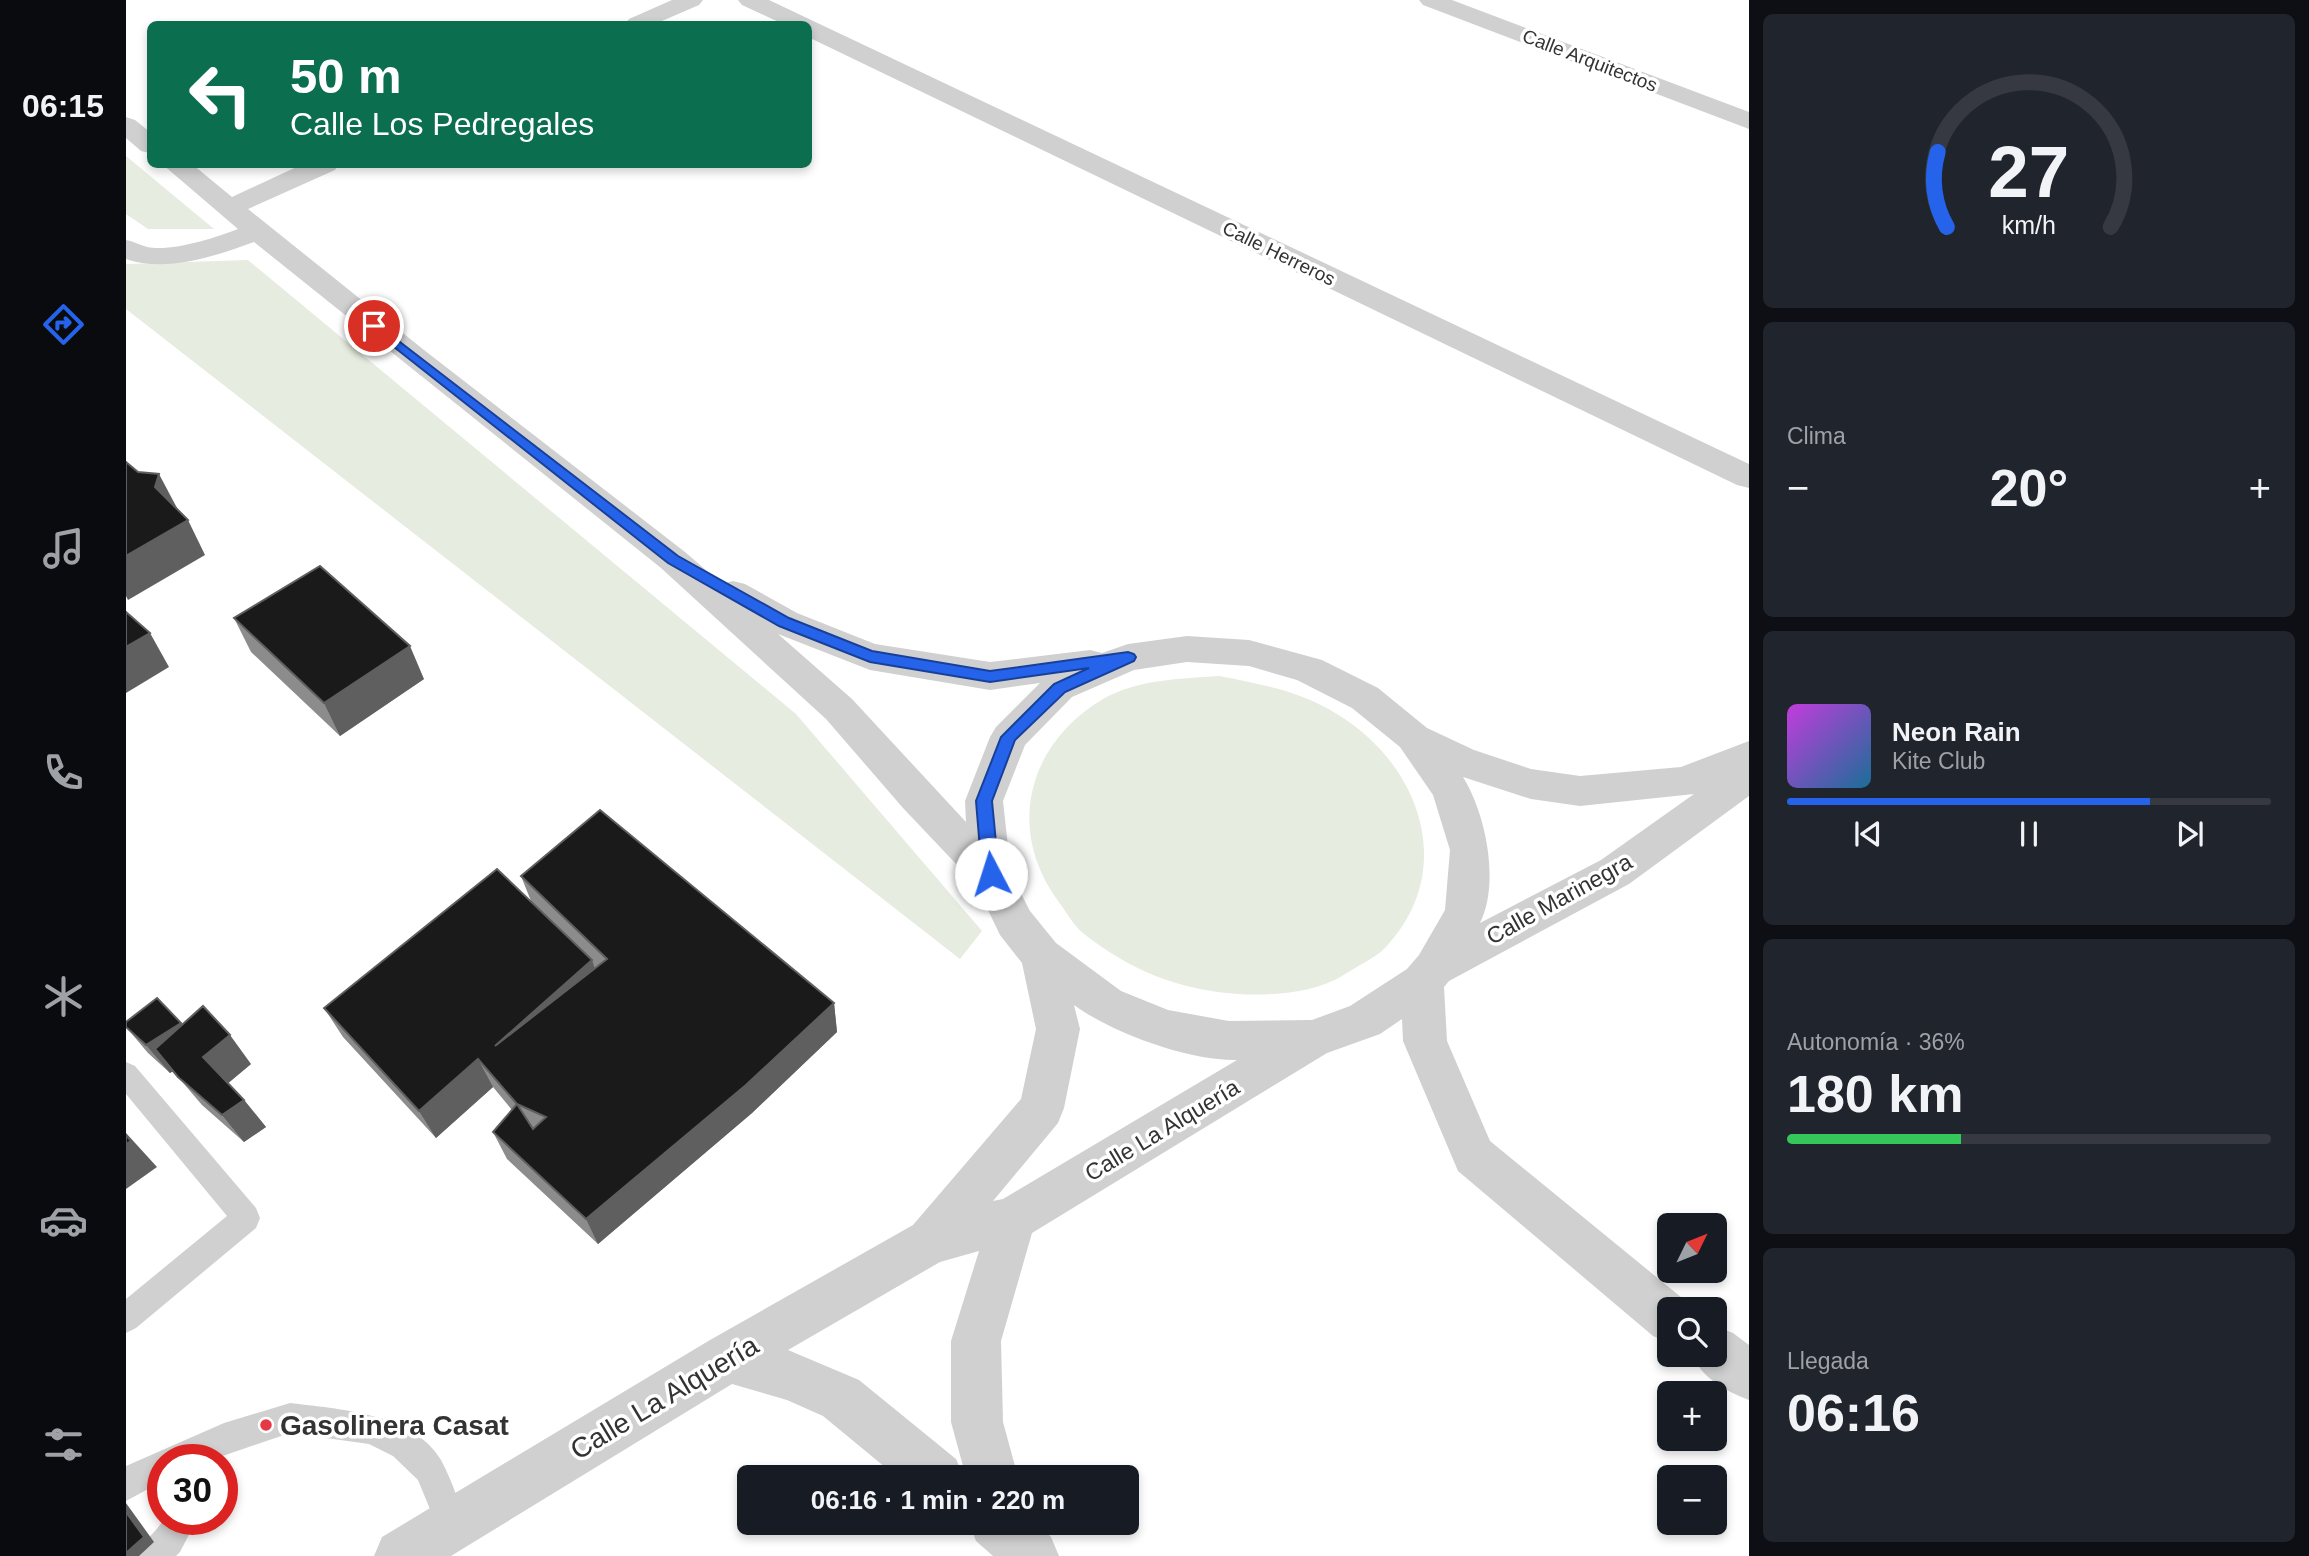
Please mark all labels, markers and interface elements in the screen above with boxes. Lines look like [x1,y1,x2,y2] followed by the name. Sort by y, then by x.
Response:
[1520,25,1660,96] street label: Calle Arquitectos
[175,49,266,140] icon: left
[290,49,402,103] text: 50 m
[22,88,104,124] text: 06:15
[290,106,594,142] text: Calle Los Pedregales
[1989,132,2069,213] text: 27
[2002,211,2056,239] text: km/h
[1219,217,1338,290] street label: Calle Herreros
[344,296,404,356] pin
[39,300,88,349] icon: directions
[355,307,393,345] icon: arrive
[1787,423,1846,449] text: Clima
[1990,459,2068,517] text: 20°
[1787,467,1809,509] text: −
[2249,467,2271,509] text: +
[39,524,88,573] icon: music
[1892,717,2021,747] text: Neon Rain
[39,748,88,797] icon: phone
[1892,748,1985,774] text: Kite Club
[1849,815,1887,853] icon: previous
[2010,815,2048,853] icon: pause
[2171,815,2209,853] icon: next
[954,837,1028,911] position arrow
[1482,848,1636,950] street label: Calle Marinegra
[39,972,88,1021] icon: climate
[1787,1029,1965,1055] text: Autonomía · 36%
[1787,1065,1963,1123] text: 180 km
[1080,1074,1244,1186] street label: Calle La Alquería
[39,1196,88,1245] icon: car
[1657,1213,1727,1283] north arrow
[1657,1213,1727,1535] map controls
[1657,1297,1727,1367] button: search
[565,1329,764,1466] street label: Calle La Alquería
[1787,1348,1869,1374] text: Llegada
[1657,1381,1727,1451] button: +
[1787,1384,1920,1442] text: 06:16
[280,1410,509,1441] place label: Gasolinera Casat
[258,1417,274,1433] marker: Gasolinera Casat
[39,1420,88,1469] icon: filters
[147,1444,238,1535] speed limit sign: 30
[1657,1465,1727,1535] button: −
[811,1485,1065,1515] text: 06:16 · 1 min · 220 m

